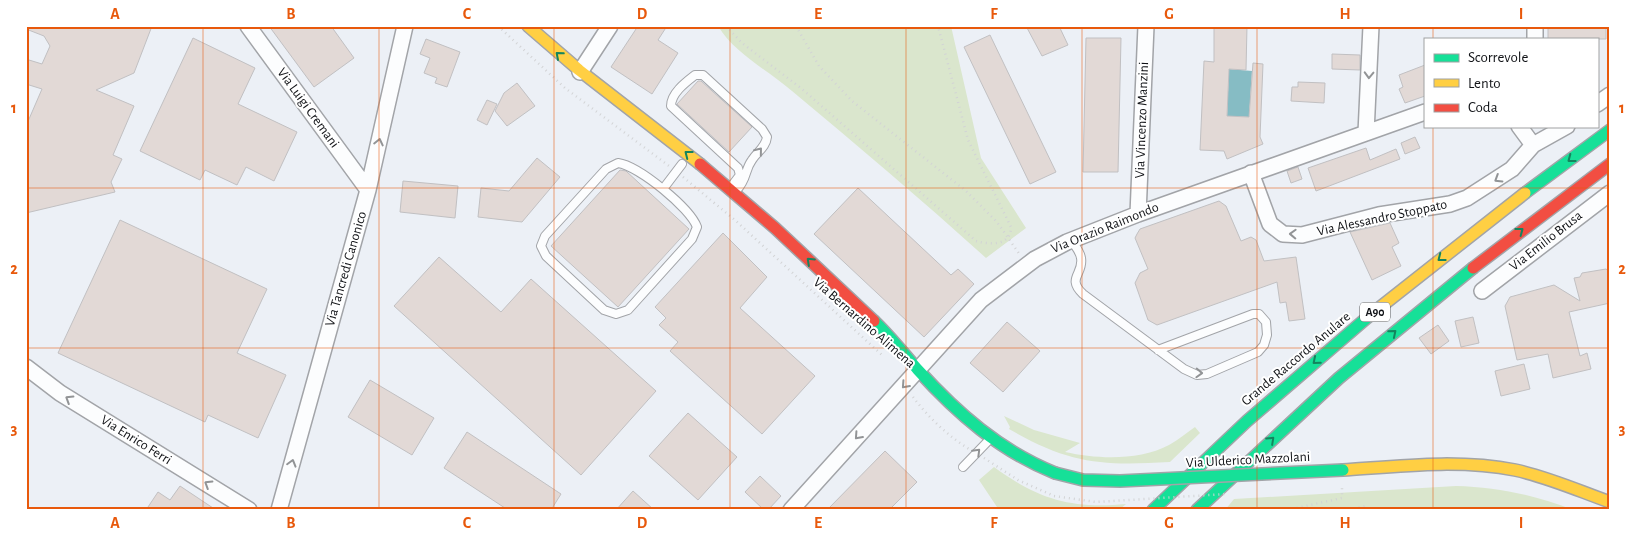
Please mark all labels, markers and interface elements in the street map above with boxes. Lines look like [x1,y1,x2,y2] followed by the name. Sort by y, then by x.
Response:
[110,6,120,22] text: A
[286,6,296,22] text: B
[463,6,472,22] text: C
[637,6,648,22] text: D
[814,6,822,22] text: E
[990,6,998,22] text: F
[1164,6,1174,22] text: G
[1339,6,1351,22] text: H
[1519,6,1523,22] text: I
[1424,38,1598,128] legend
[1468,50,1529,65] text: Scorrevole
[556,51,565,60] one-way arrow
[1133,61,1151,179] street label: Via Vincenzo Manzini
[274,65,342,151] street label: Via Luigi Cremani
[1363,71,1374,79] one-way arrow
[1468,76,1501,91] text: Lento
[11,100,17,116] text: 1
[1468,100,1498,115] text: Coda
[1619,100,1625,116] text: 1
[373,138,384,147] one-way arrow
[753,148,762,157] one-way arrow
[685,151,694,159] one-way arrow
[1567,153,1577,162] one-way arrow
[1494,172,1503,182] one-way arrow
[1316,197,1448,239] street label: Via Alessandro Stoppato
[1049,200,1161,256] street label: Via Orazio Raimondo
[1507,208,1585,274] street label: Via Emilio Brusa
[323,210,369,328] street label: Via Tancredi Canonico
[1514,228,1524,237] one-way arrow
[1289,229,1297,240] one-way arrow
[1438,252,1447,261] one-way arrow
[807,258,816,267] one-way arrow
[10,261,18,277] text: 2
[1618,261,1626,277] text: 2
[810,275,918,371] street label: Via Bernardino Alimena
[1360,302,1390,322] road number: A90
[1239,309,1353,409] street label: Grande Raccordo Anulare
[1387,330,1396,338] one-way arrow
[1313,356,1322,364] one-way arrow
[1196,368,1204,379] one-way arrow
[902,379,911,388] one-way arrow
[66,396,75,406] one-way arrow
[98,413,174,467] street label: Via Enrico Ferri
[11,421,18,437] text: 3
[1619,421,1626,437] text: 3
[855,430,864,439] one-way arrow
[1265,437,1274,446] one-way arrow
[971,449,980,458] one-way arrow
[1185,450,1311,470] street label: Via Ulderico Mazzolani
[287,459,297,467] one-way arrow
[204,481,213,491] one-way arrow
[110,515,120,531] text: A
[286,515,296,531] text: B
[463,515,472,531] text: C
[637,515,648,531] text: D
[814,515,822,531] text: E
[990,515,998,531] text: F
[1164,515,1174,531] text: G
[1339,515,1351,531] text: H
[1519,515,1523,531] text: I

